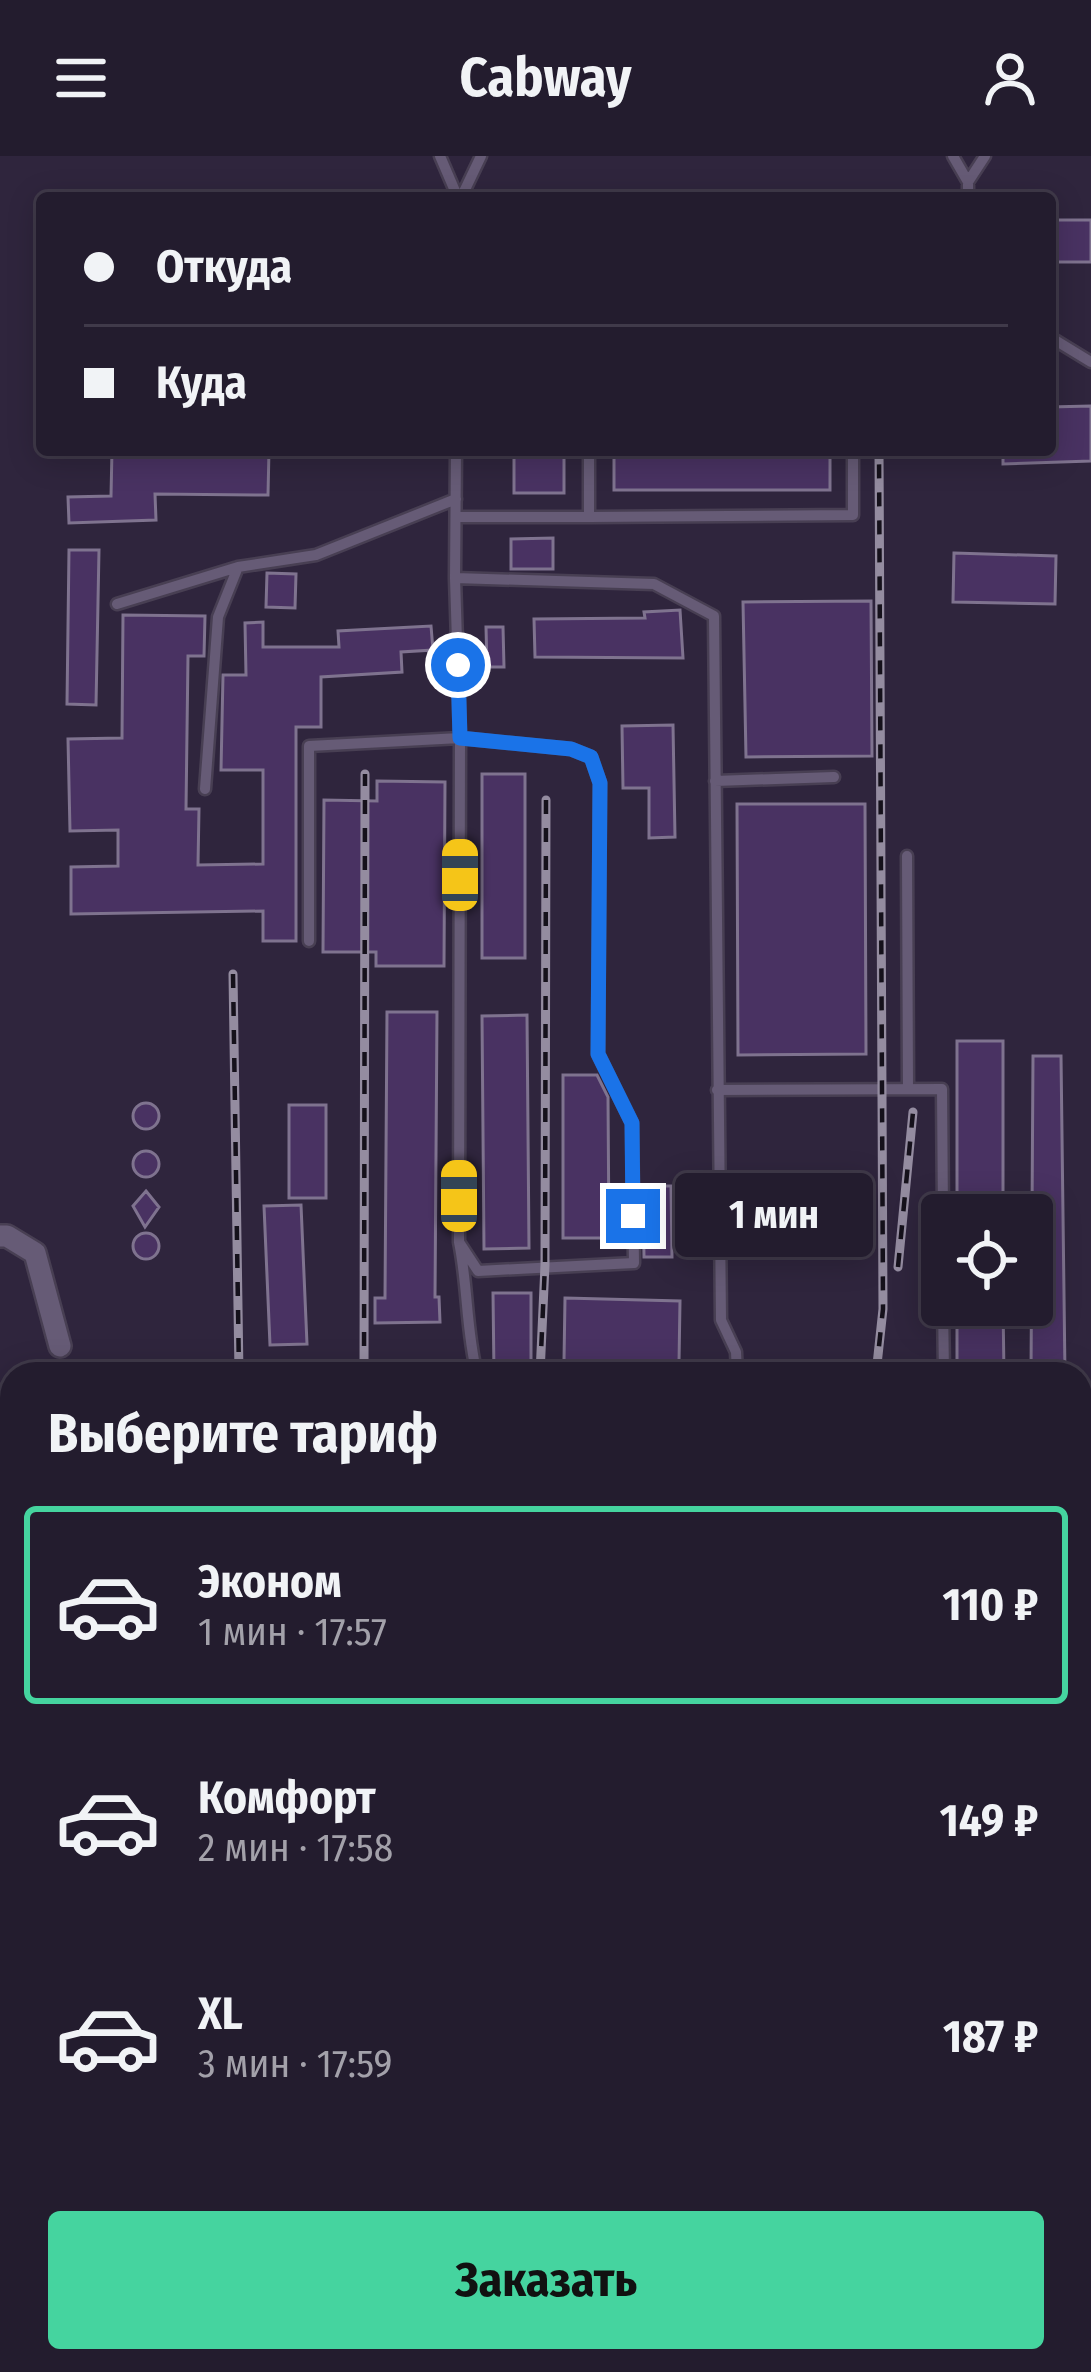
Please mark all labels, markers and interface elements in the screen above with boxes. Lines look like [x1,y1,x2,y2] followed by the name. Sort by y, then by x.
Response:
[48,45,114,111] icon: menu
[977,45,1043,111] icon: person
[460,46,631,110] text: Cabway
[156,240,292,294] text: Откуда
[156,356,247,410] text: Куда
[431,638,485,692] route start
[442,839,478,911] car
[441,1160,477,1232] car
[675,1174,873,1258] callout: 1 мин
[606,1189,660,1243] route end
[729,1192,819,1238] text: 1 мин
[921,1194,1053,1326] map controls
[921,1194,1053,1326] button: locate
[48,1402,438,1466] text: Выберите тариф
[54,1551,162,1659] icon: car
[198,1555,342,1609] text: Эконом
[942,1578,1038,1632] text: 110 ₽
[198,1609,387,1655] text: 1 мин · 17:57
[54,1767,162,1875] icon: car
[198,1771,376,1825] text: Комфорт
[940,1794,1038,1848] text: 149 ₽
[198,1825,393,1871] text: 2 мин · 17:58
[54,1983,162,2091] icon: car
[198,1987,243,2041] text: XL
[943,2010,1038,2064] text: 187 ₽
[198,2041,393,2087] text: 3 мин · 17:59
[48,2211,1044,2349] button: Заказать

